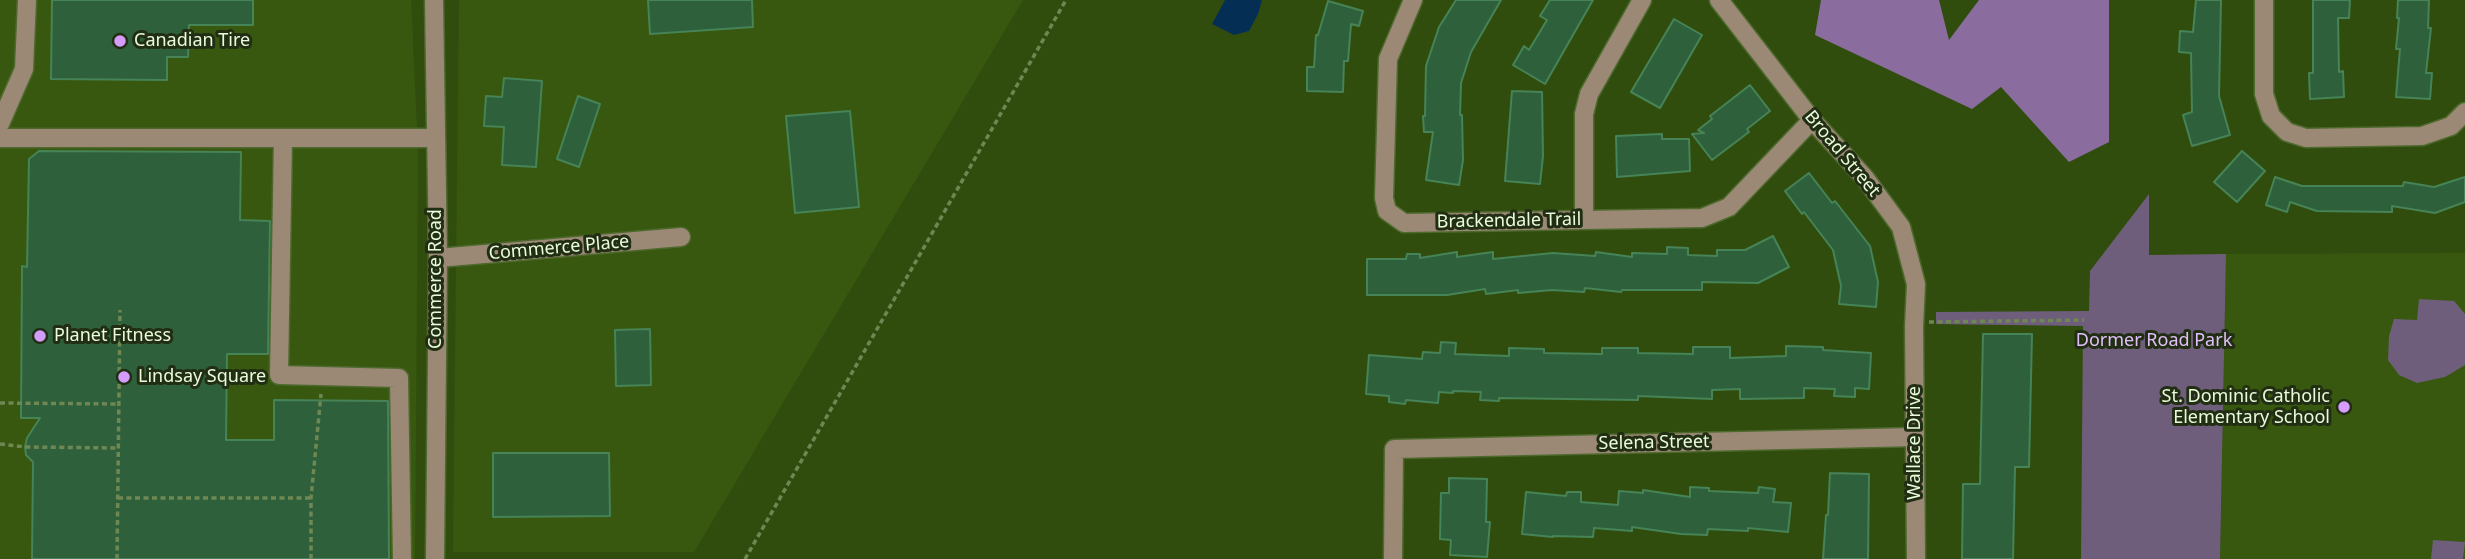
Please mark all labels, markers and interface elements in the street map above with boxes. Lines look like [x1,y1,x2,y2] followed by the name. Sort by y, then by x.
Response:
[134,30,250,52] place label: Canadian Tire
[112,33,128,49] marker: Canadian Tire
[1800,107,1884,201] street label: Broad Street
[425,209,447,349] street label: Commerce Road
[1437,209,1581,233] street label: Brackendale Trail
[488,231,630,265] street label: Commerce Place
[54,325,171,347] place label: Planet Fitness
[32,328,48,344] marker: Planet Fitness
[2076,330,2232,352] park label: Dormer Road Park
[138,366,266,388] place label: Lindsay Square
[116,369,132,385] marker: Lindsay Square
[1904,386,1926,500] street label: Wallace Drive
[2162,386,2330,428] place label: St. Dominic Catholic Elementary School
[2336,399,2352,415] marker: St. Dominic Catholic Elementary School
[1598,431,1710,455] street label: Selena Street

